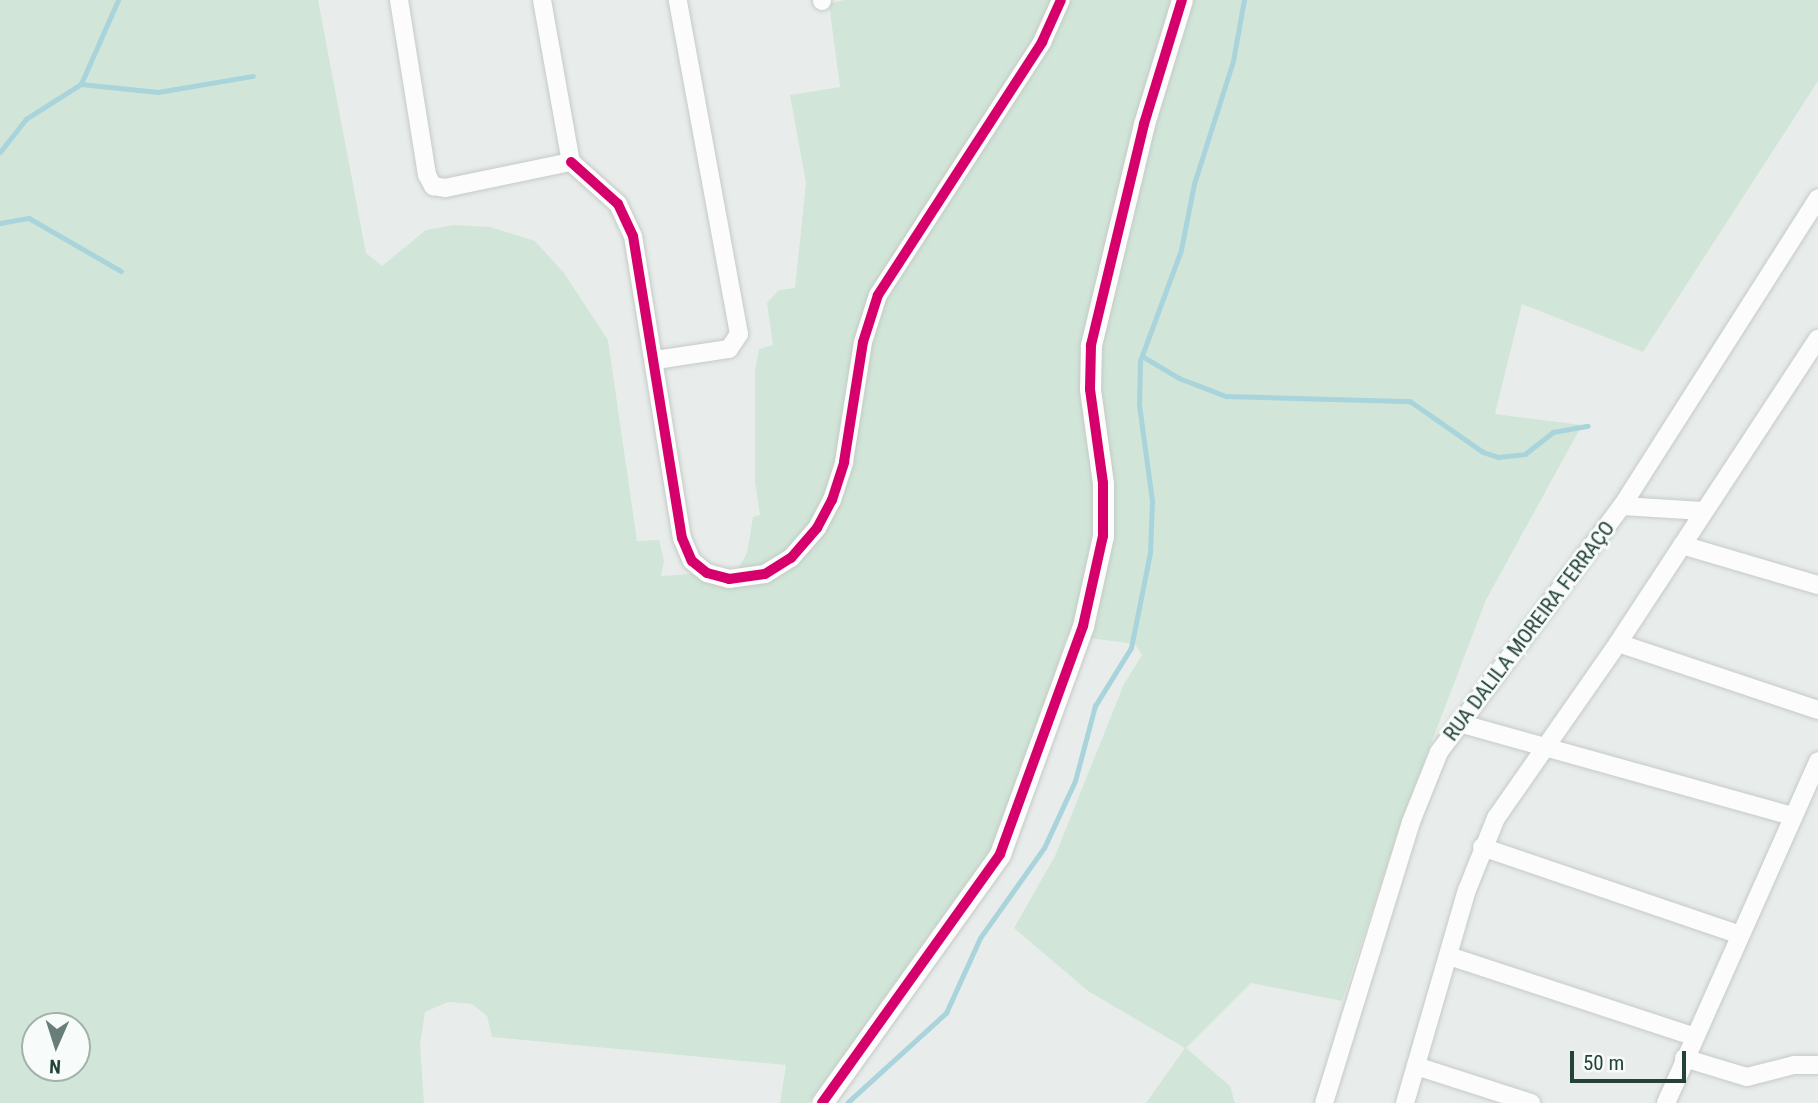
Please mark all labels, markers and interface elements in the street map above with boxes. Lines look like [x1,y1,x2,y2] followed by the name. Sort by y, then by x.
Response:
[1438,516,1620,746] street label: RUA DALILA MOREIRA FERRAÇO
[21,1012,91,1082] north arrow
[1573,1036,1688,1080] scale bar
[1583,1051,1624,1075] text: 50 m
[49,1055,61,1078] text: N

